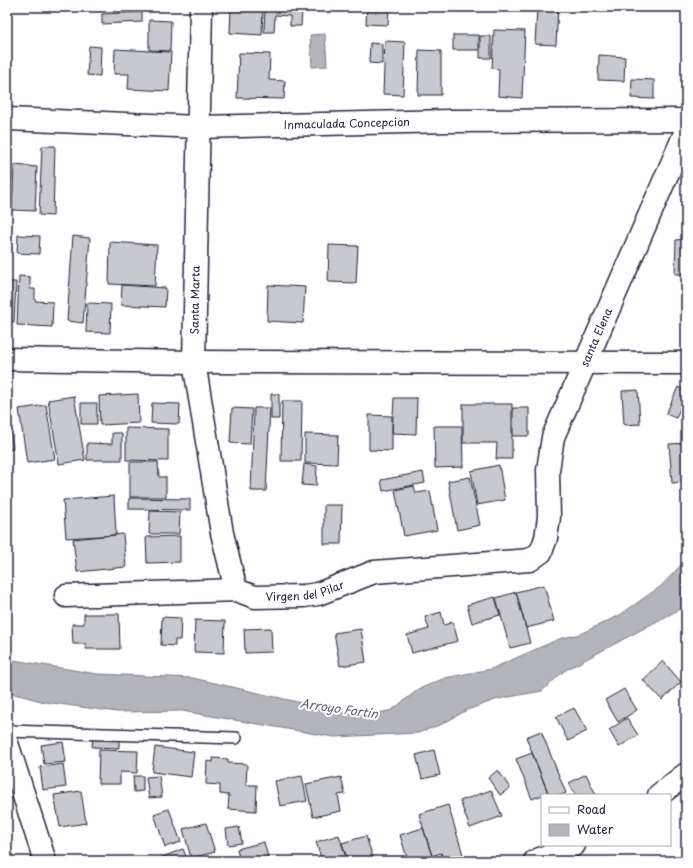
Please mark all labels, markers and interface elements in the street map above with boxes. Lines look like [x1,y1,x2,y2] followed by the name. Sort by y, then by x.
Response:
[284,113,410,133] street label: Inmaculada Concepcion
[185,265,204,335] street label: Santa Marta
[576,305,616,369] street label: santa Elena
[265,576,347,605] street label: Virgen del Pilar
[299,694,380,722] water label: Arroyo Fortín
[541,794,671,846] legend
[577,800,606,818] text: Road
[577,820,614,838] text: Water

